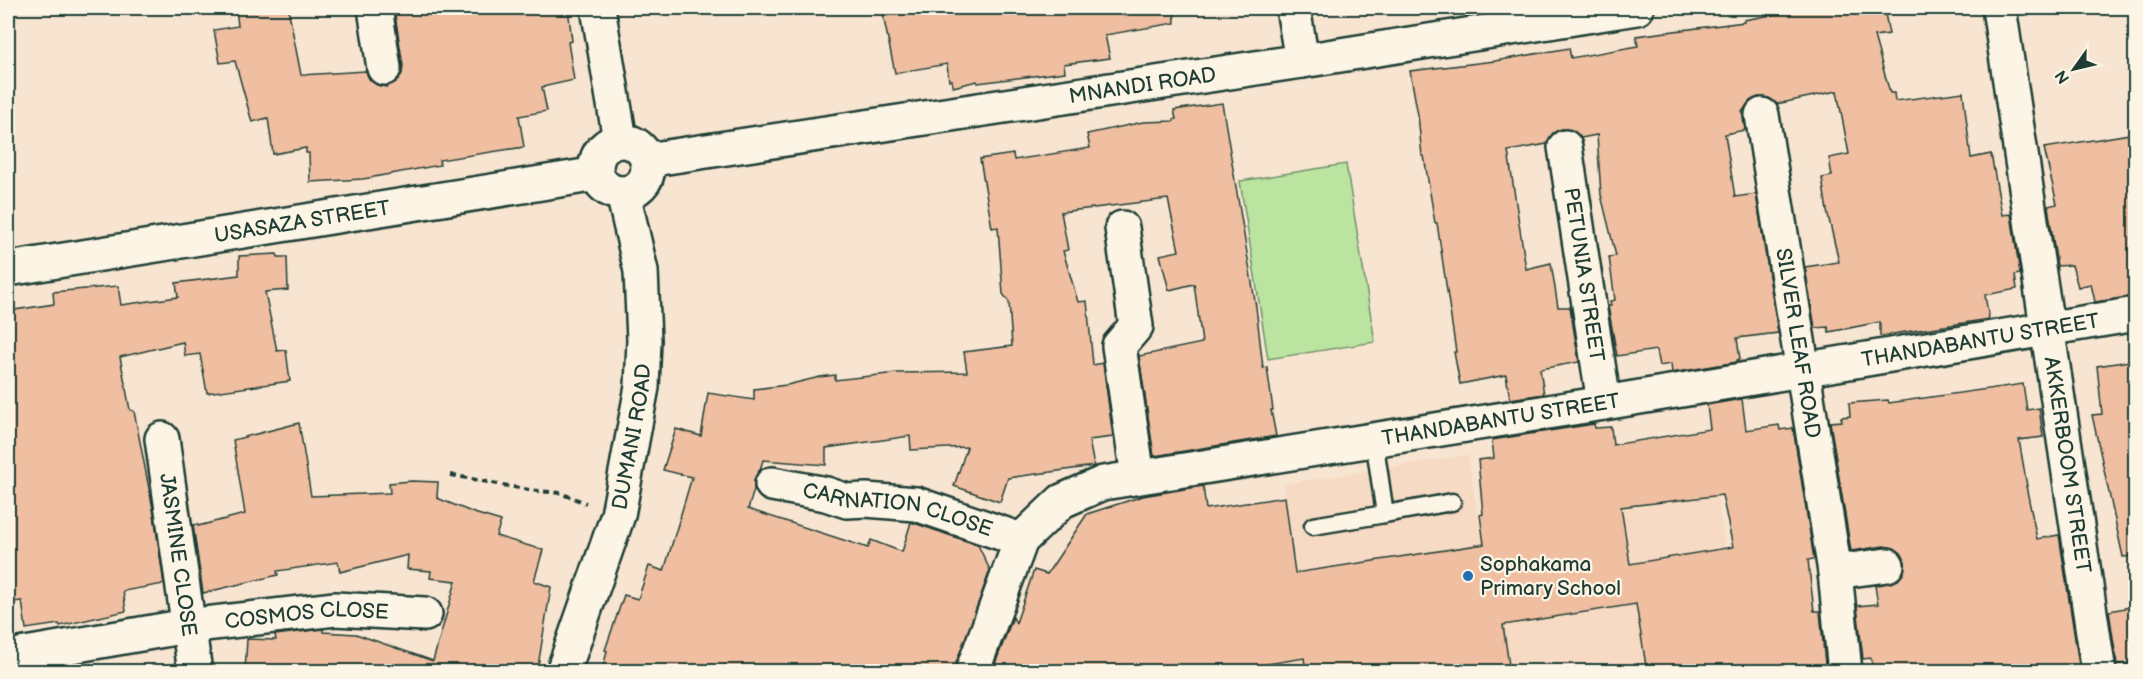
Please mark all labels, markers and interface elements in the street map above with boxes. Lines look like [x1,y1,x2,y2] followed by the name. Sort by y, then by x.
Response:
[2044,39,2104,99] north arrow
[1067,62,1218,109] street label: MNANDI ROAD
[2052,66,2074,87] text: N
[1558,186,1610,364] street label: PETUNIA STREET
[213,195,392,249] street label: USASAZA STREET
[1770,246,1825,440] street label: SILVER LEAF ROAD
[1860,308,2101,373] street label: THANDABANTU STREET
[2039,355,2096,575] street label: AKKERBOOM STREET
[607,363,656,512] street label: DUMANI ROAD
[1380,388,1622,451] street label: THANDABANTU STREET
[154,472,202,638] street label: JASMINE CLOSE
[801,478,996,542] street label: CARNATION CLOSE
[1480,552,1621,601] place label: Sophakama Primary School
[1461,569,1475,583] marker: Sophakama Primary School
[223,597,389,635] street label: COSMOS CLOSE

